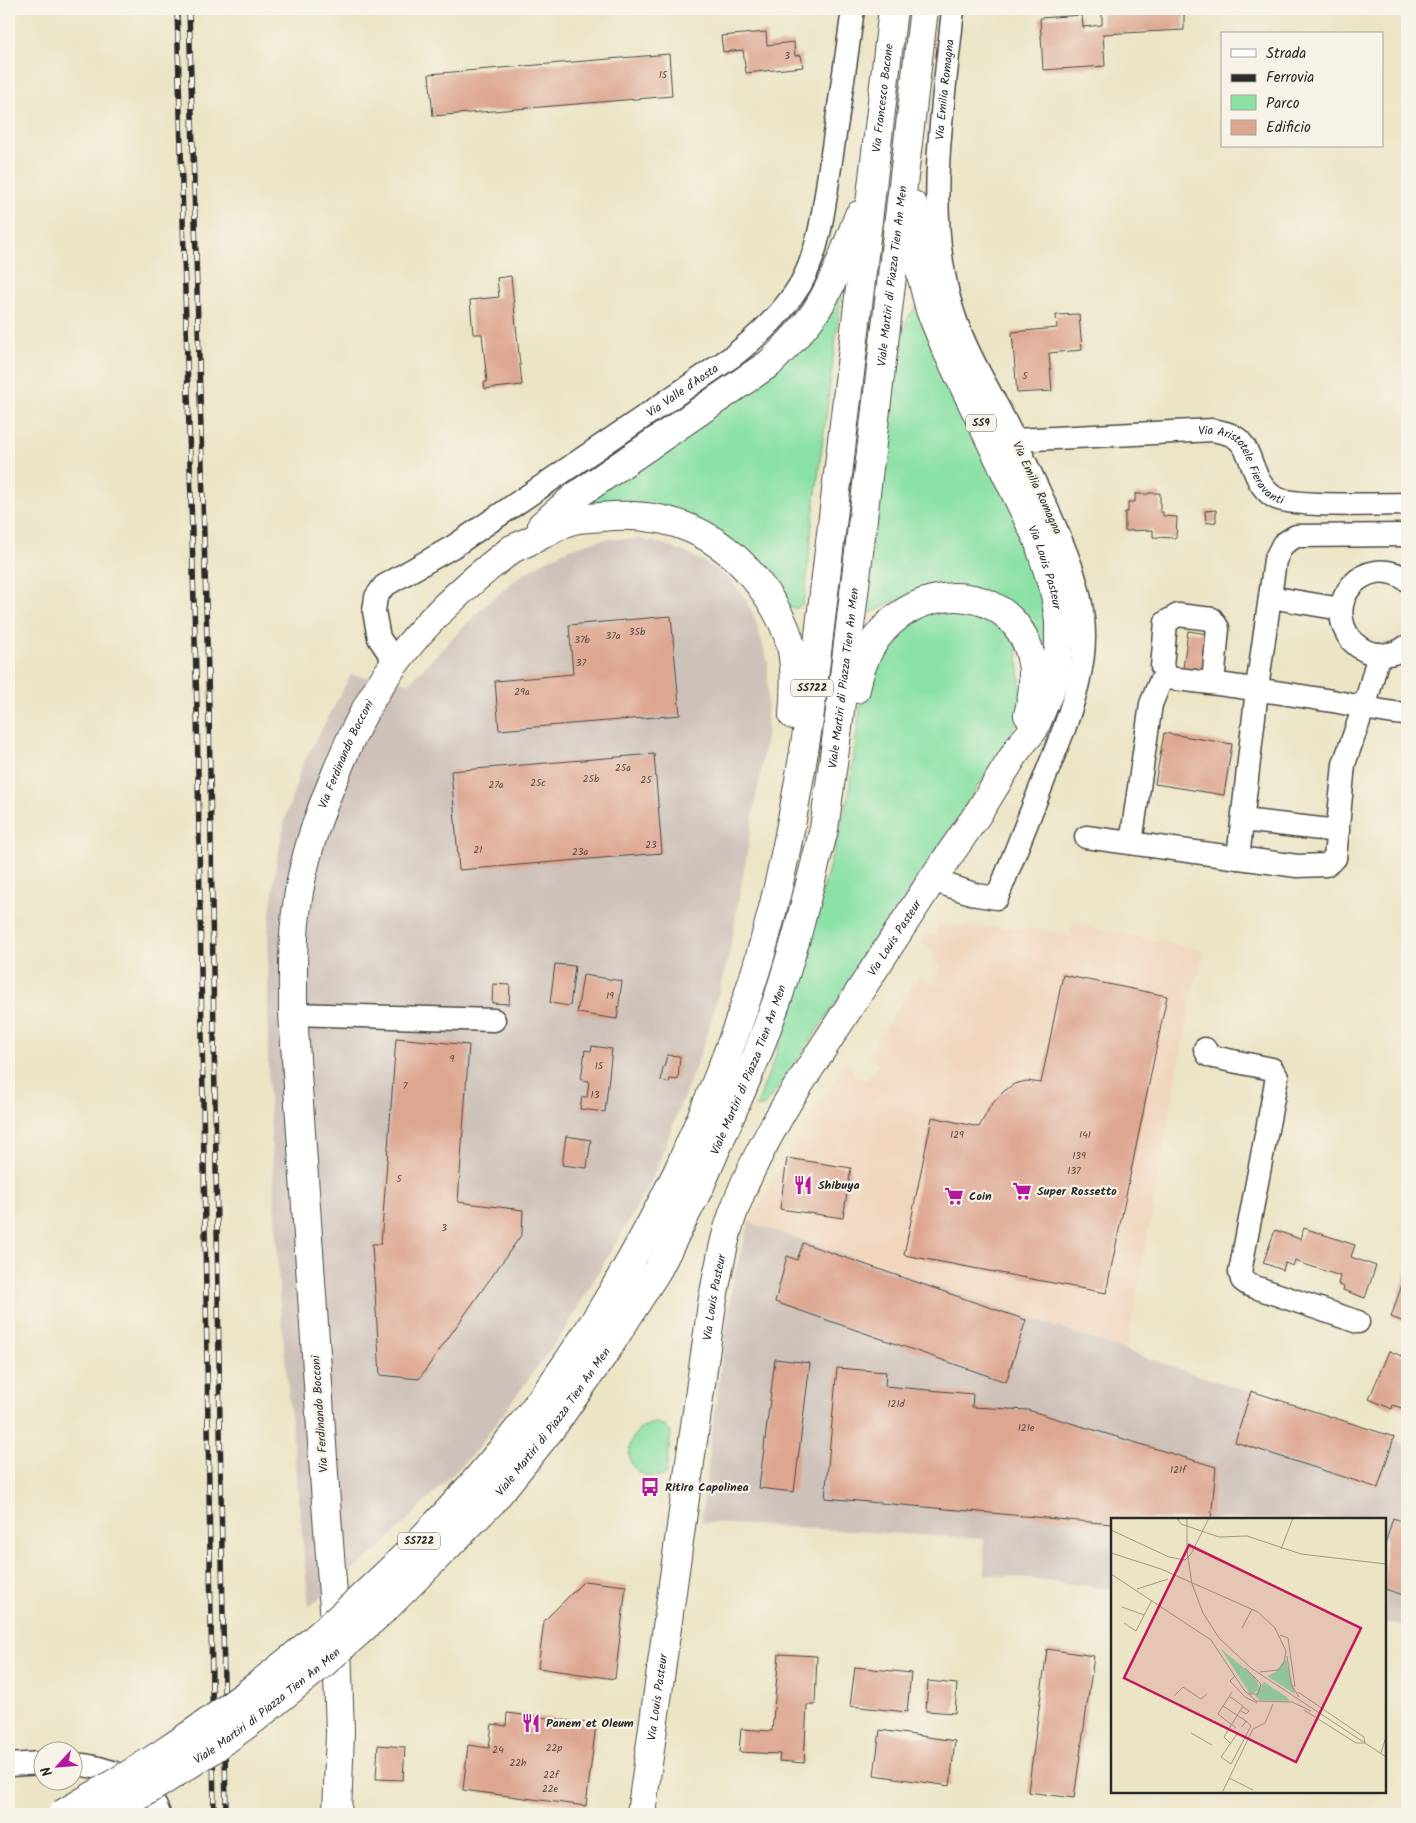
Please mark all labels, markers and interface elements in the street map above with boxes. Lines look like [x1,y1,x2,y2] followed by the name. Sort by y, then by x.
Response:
[1221,32,1384,148] legend
[930,38,959,140] street label: Via Emilia Romagna
[867,42,898,153] street label: Via Francesco Bacone
[1266,42,1306,66] text: Strada
[784,48,790,64] house number: 3
[1266,66,1314,90] text: Ferrovia
[659,67,668,83] house number: 15
[1266,92,1300,116] text: Parco
[1266,116,1311,140] text: Edificio
[872,185,912,367] street label: Viale Martiri di Piazza Tien An Men
[642,359,723,422] street label: Via Valle d'Aosta
[1022,368,1028,384] house number: 5
[966,414,996,432] road number: SS9
[1198,420,1287,510] street label: Via Aristotele Fieravanti
[1007,438,1067,538] street label: Via Emilia Romagna
[1023,522,1067,611] street label: Via Louis Pasteur
[823,587,864,770] street label: Viale Martiri di Piazza Tien An Men
[629,624,646,640] house number: 35b
[605,628,621,644] house number: 37a
[574,632,591,648] house number: 37b
[576,655,587,671] house number: 37
[791,680,833,696] road number: SS722
[514,684,530,700] house number: 29a
[313,695,379,811] street label: Via Ferdinando Bocconi
[615,760,631,776] house number: 25a
[583,771,600,787] house number: 25b
[640,772,652,788] house number: 25
[530,775,546,791] house number: 25c
[488,777,504,793] house number: 27a
[645,837,657,853] house number: 23
[474,842,482,858] house number: 21
[572,844,588,860] house number: 23a
[863,895,927,980] street label: Via Louis Pasteur
[705,983,791,1158] street label: Viale Martiri di Piazza Tien An Men
[606,988,614,1004] house number: 19
[450,1051,455,1067] house number: 9
[595,1058,604,1074] house number: 15
[403,1078,408,1094] house number: 7
[591,1087,600,1103] house number: 13
[950,1127,964,1143] house number: 129
[1079,1127,1091,1143] house number: 141
[1072,1148,1086,1164] house number: 139
[1067,1163,1081,1179] house number: 137
[396,1171,402,1187] house number: 5
[792,1174,814,1196] restaurant icon: Shibuya
[818,1176,860,1195] place label: Shibuya
[1011,1180,1033,1202] supermarket icon: Super Rossetto
[1037,1182,1117,1201] place label: Super Rossetto
[943,1185,965,1207] supermarket icon: Coin
[969,1187,992,1206] place label: Coin
[441,1220,447,1236] house number: 3
[698,1251,731,1342] street label: Via Louis Pasteur
[491,1344,615,1500] street label: Viale Martiri di Piazza Tien An Men
[306,1354,334,1473] street label: Via Ferdinando Bocconi
[887,1396,906,1412] house number: 121d
[1018,1420,1035,1436] house number: 121e
[1170,1462,1187,1478] house number: 121f
[639,1476,661,1498] bus stop icon: Ritiro Capolinea
[665,1478,749,1497] place label: Ritiro Capolinea
[1111,1518,1386,1793] inset map
[398,1532,440,1550] road number: SS722
[190,1643,345,1769] street label: Viale Martiri di Piazza Tien An Men
[642,1652,673,1742] street label: Via Louis Pasteur
[520,1712,542,1734] restaurant icon: Panem et Oleum
[546,1714,634,1733] place label: Panem et Oleum
[32,1740,82,1790] north arrow
[546,1740,562,1756] house number: 22p
[492,1742,504,1758] house number: 24
[510,1755,526,1771] house number: 22h
[35,1762,59,1780] text: N
[543,1767,560,1783] house number: 22f
[542,1781,559,1797] house number: 22e

